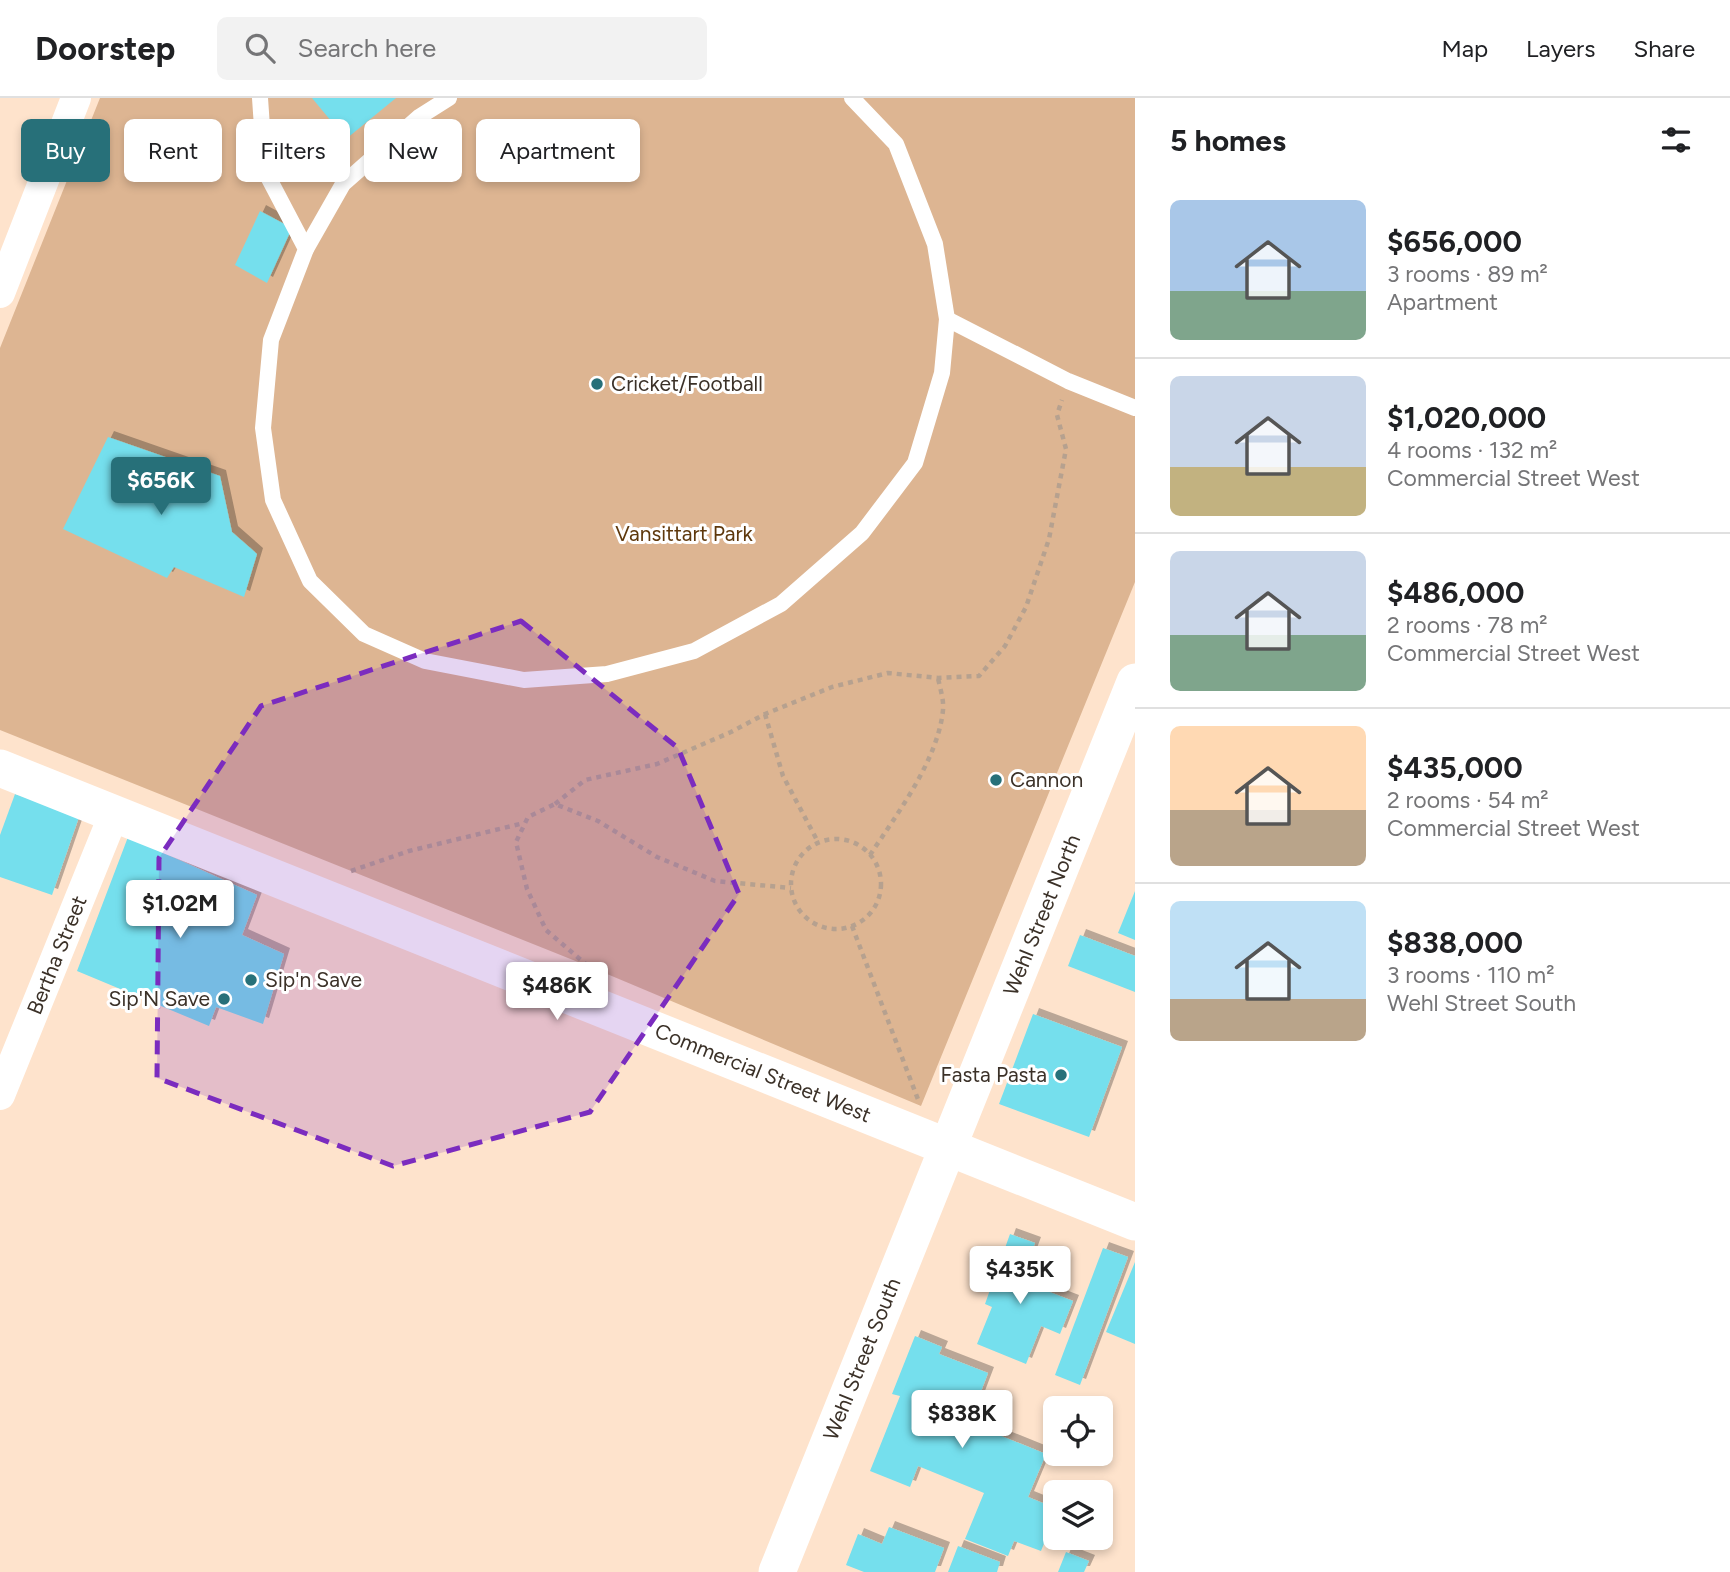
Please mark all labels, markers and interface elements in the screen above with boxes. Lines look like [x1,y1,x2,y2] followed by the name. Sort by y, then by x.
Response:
[217,17,707,80] search box
[35,29,175,68] text: Doorstep
[241,29,279,67] icon: search
[297,32,436,64] text: Search here
[1441,34,1488,63] text: Map
[1526,34,1595,63] text: Layers
[1633,34,1695,63] text: Share
[21,119,110,182] chip: Buy
[124,119,222,182] chip: Rent
[236,119,350,182] chip: Filters
[364,119,462,182] chip: New
[476,119,640,182] chip: Apartment
[1657,121,1695,159] icon: filters
[1170,122,1286,159] text: 5 homes
[1387,223,1522,260] text: $656,000
[1226,228,1310,312] icon: home
[1387,260,1548,288] text: 3 rooms · 89 m²
[1387,288,1498,316] text: Apartment
[611,371,763,396] place label: Cricket/Football
[589,376,605,392] marker: Cricket/Football
[1387,399,1546,436] text: $1,020,000
[1226,404,1310,488] icon: home
[1387,436,1557,464] text: 4 rooms · 132 m²
[112,458,210,517] pin: $656K
[1387,464,1640,492] text: Commercial Street West
[127,466,195,494] text: $656K
[615,521,754,546] park label: Vansittart Park
[1387,574,1524,611] text: $486,000
[1226,579,1310,663] icon: home
[1387,611,1548,639] text: 2 rooms · 78 m²
[1387,639,1640,667] text: Commercial Street West
[1387,749,1523,786] text: $435,000
[1226,754,1310,838] icon: home
[1010,767,1083,792] place label: Cannon
[988,772,1004,788] marker: Cannon
[1387,786,1549,814] text: 2 rooms · 54 m²
[1387,814,1640,842] text: Commercial Street West
[998,831,1085,999] street label: Wehl Street North
[123,880,237,940] pin: $1.02M
[142,889,218,917] text: $1.02M
[21,892,92,1018] street label: Bertha Street
[1387,924,1523,961] text: $838,000
[1226,929,1310,1013] icon: home
[1387,961,1554,989] text: 3 rooms · 110 m²
[508,962,606,1022] pin: $486K
[265,967,362,992] place label: Sip'n Save
[522,971,592,999] text: $486K
[243,972,259,988] marker: Sip'n Save
[109,986,210,1011] place label: Sip'N Save
[1387,989,1576,1017] text: Wehl Street South
[216,991,232,1007] marker: Sip'N Save
[651,1018,875,1127] street label: Commercial Street West
[940,1062,1047,1087] place label: Fasta Pasta
[1053,1067,1069,1083] marker: Fasta Pasta
[971,1246,1069,1306] pin: $435K
[986,1255,1054,1283] text: $435K
[818,1274,905,1444] street label: Wehl Street South
[913,1390,1011,1450] pin: $838K
[1043,1396,1113,1550] map controls
[1043,1396,1113,1466] button: locate
[927,1399,997,1427] text: $838K
[1043,1480,1113,1550] button: layers

